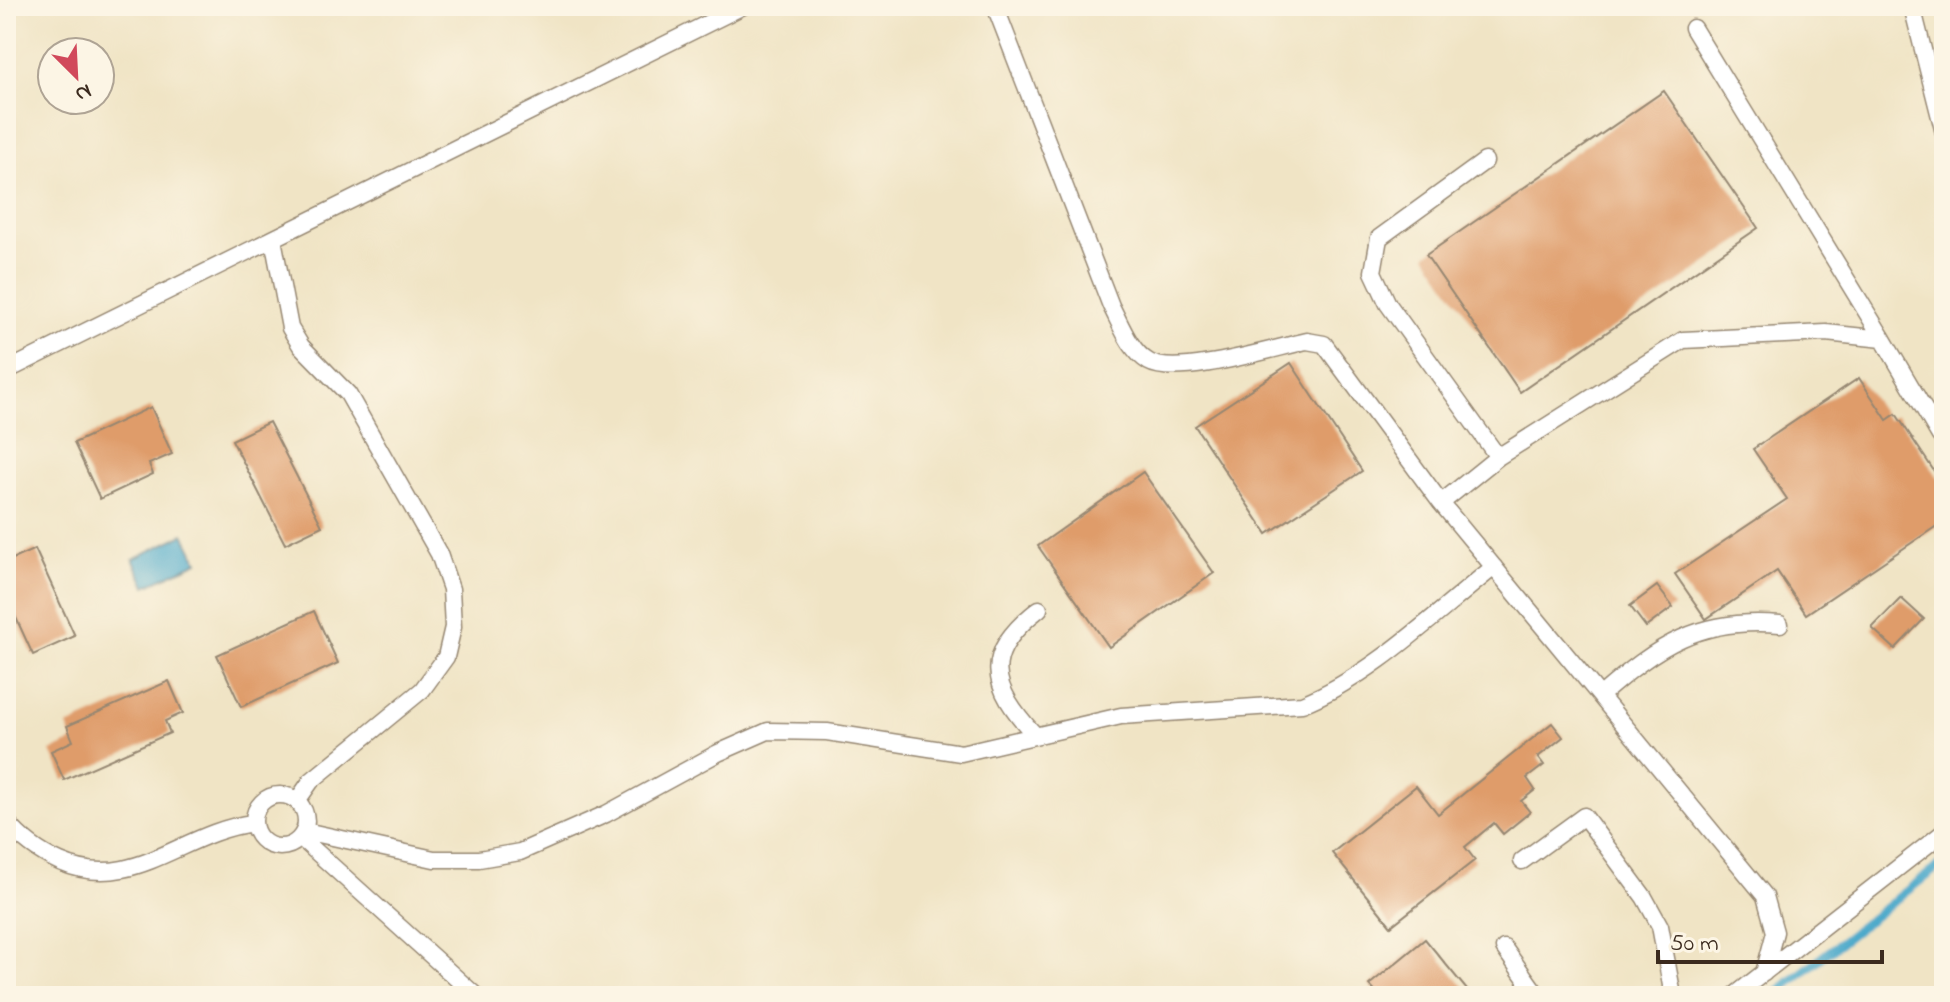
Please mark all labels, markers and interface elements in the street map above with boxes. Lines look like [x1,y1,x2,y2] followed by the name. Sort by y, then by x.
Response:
[36,36,116,116] north arrow
[70,74,96,109] text: N
[1658,914,1882,964] scale bar
[1670,927,1719,962] text: 50 m

